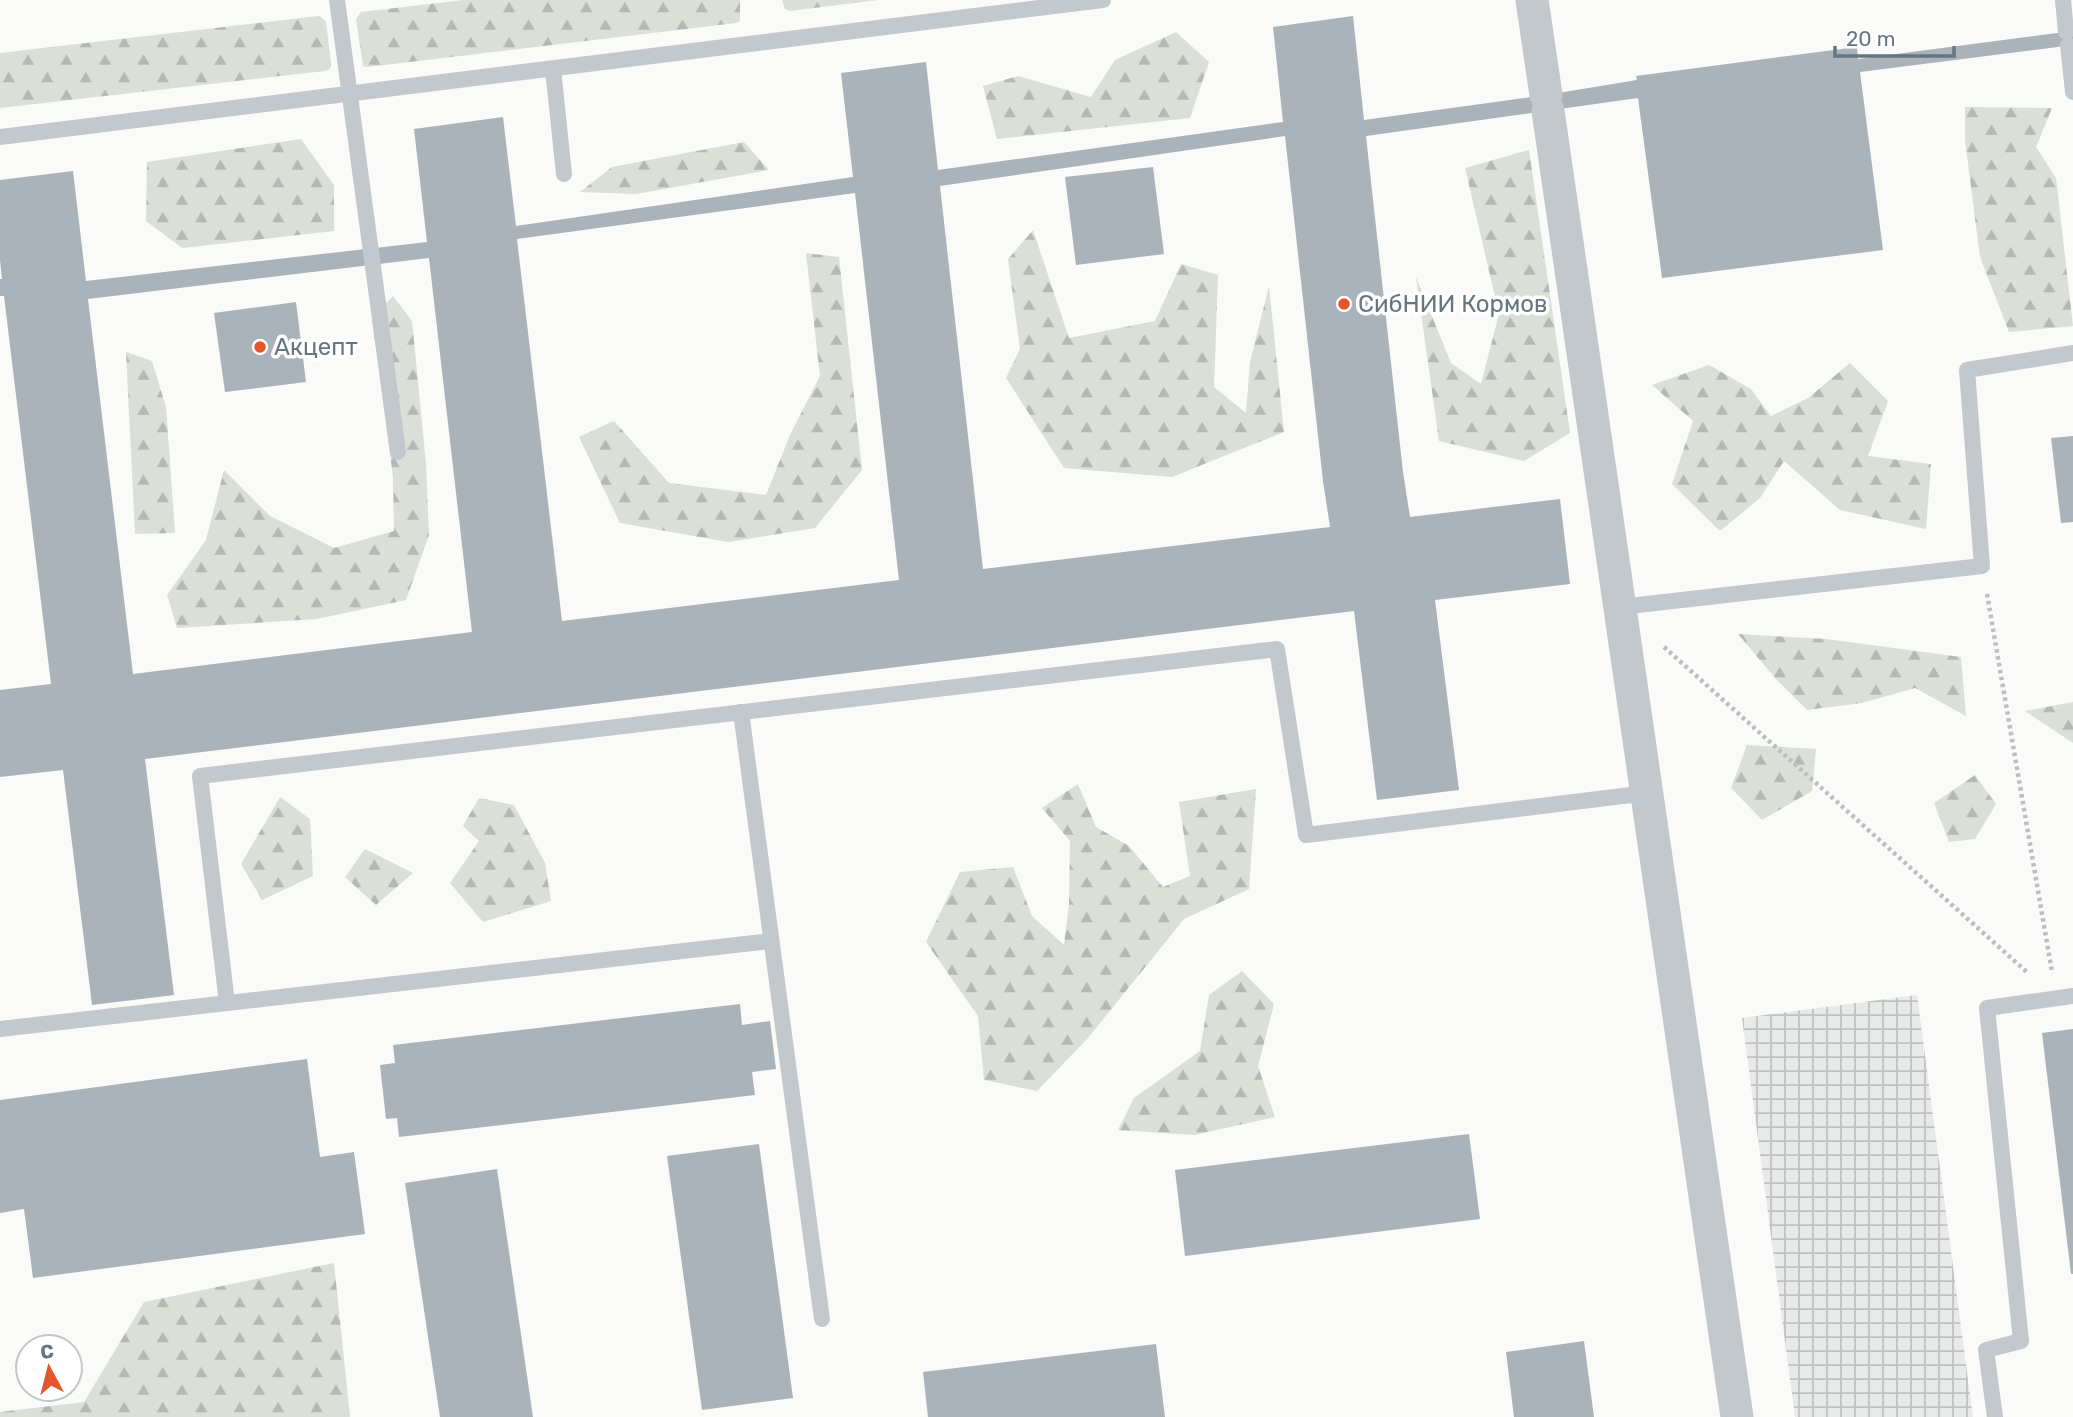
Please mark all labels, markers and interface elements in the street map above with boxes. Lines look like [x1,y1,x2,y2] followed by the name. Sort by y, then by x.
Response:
[1835,14,1954,58] scale bar
[1846,26,1895,51] text: 20 m
[1358,290,1548,318] place label: СибНИИ Кормов
[1336,296,1352,312] marker: СибНИИ Кормов
[274,333,358,361] place label: Акцепт
[252,339,268,355] marker: Акцепт
[14,1333,84,1403] north arrow
[39,1339,55,1364] text: С

